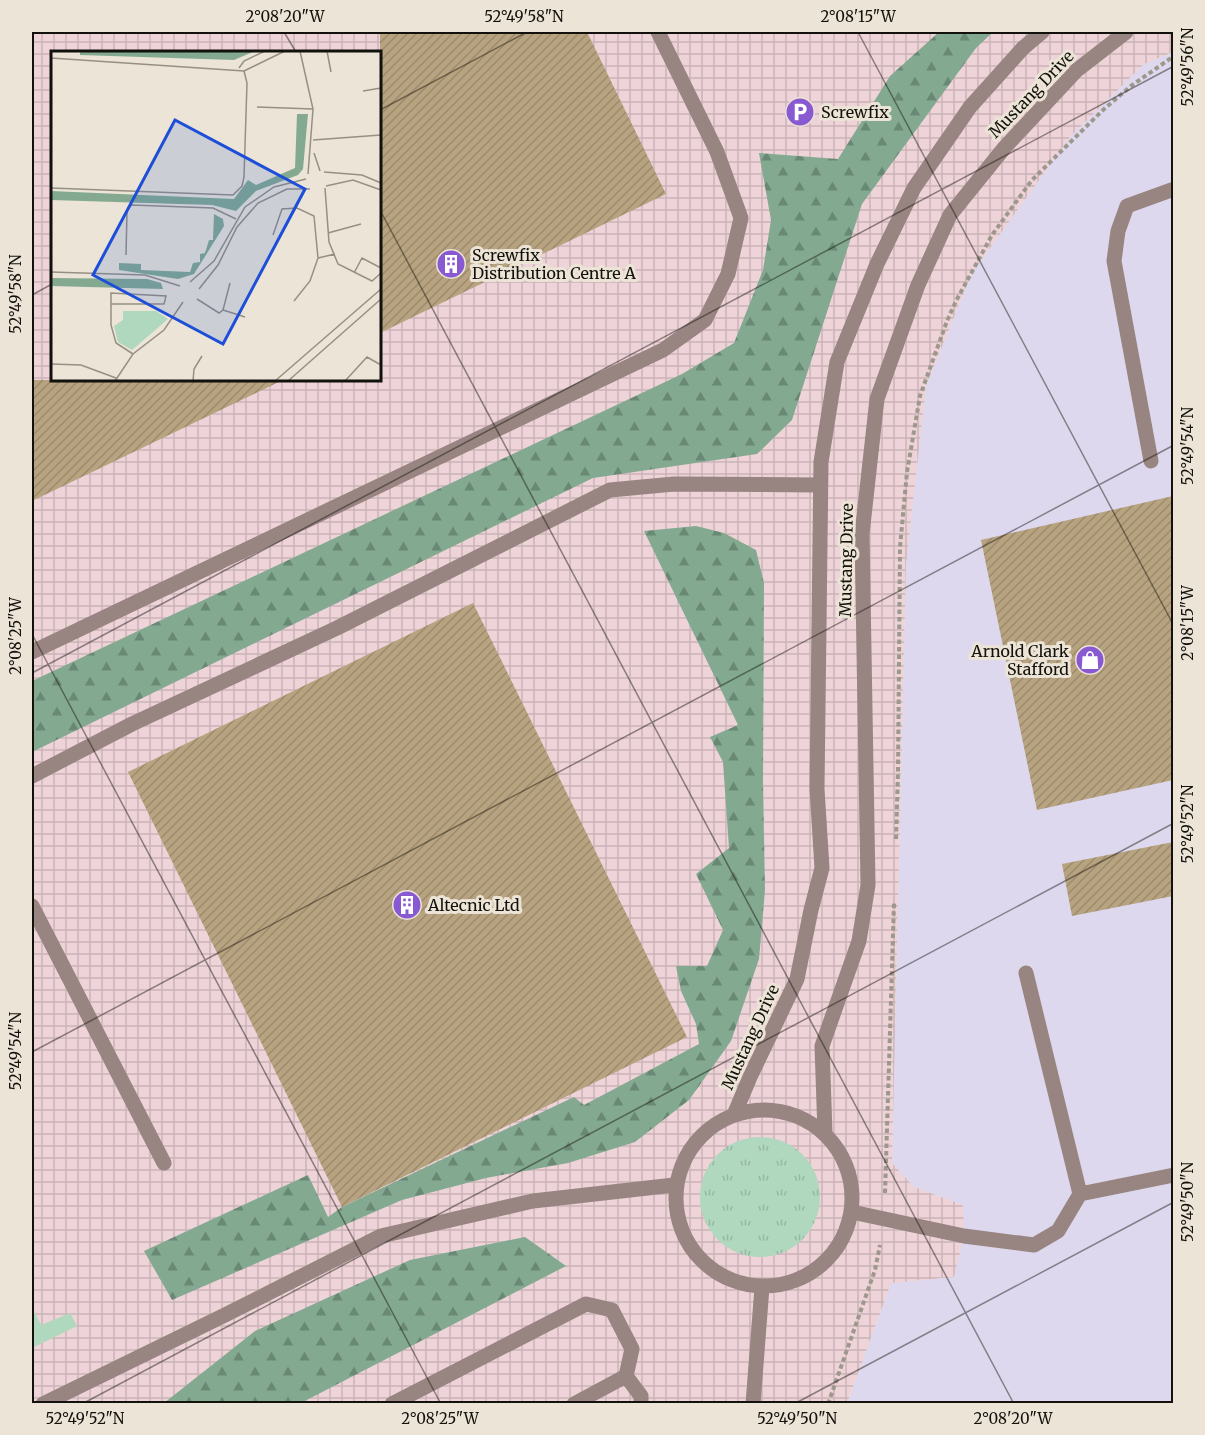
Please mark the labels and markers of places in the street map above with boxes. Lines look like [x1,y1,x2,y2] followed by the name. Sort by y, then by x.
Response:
[784,96,816,128] parking icon: Screwfix
[821,102,889,122] place label: Screwfix
[472,245,636,283] place label: Screwfix Distribution Centre A
[435,248,467,280] building icon: Screwfix Distribution Centre A
[970,641,1070,679] place label: Arnold Clark Stafford
[1074,644,1106,676] shop icon: Arnold Clark Stafford
[391,889,423,921] building icon: Altecnic Ltd
[427,895,520,915] place label: Altecnic Ltd

